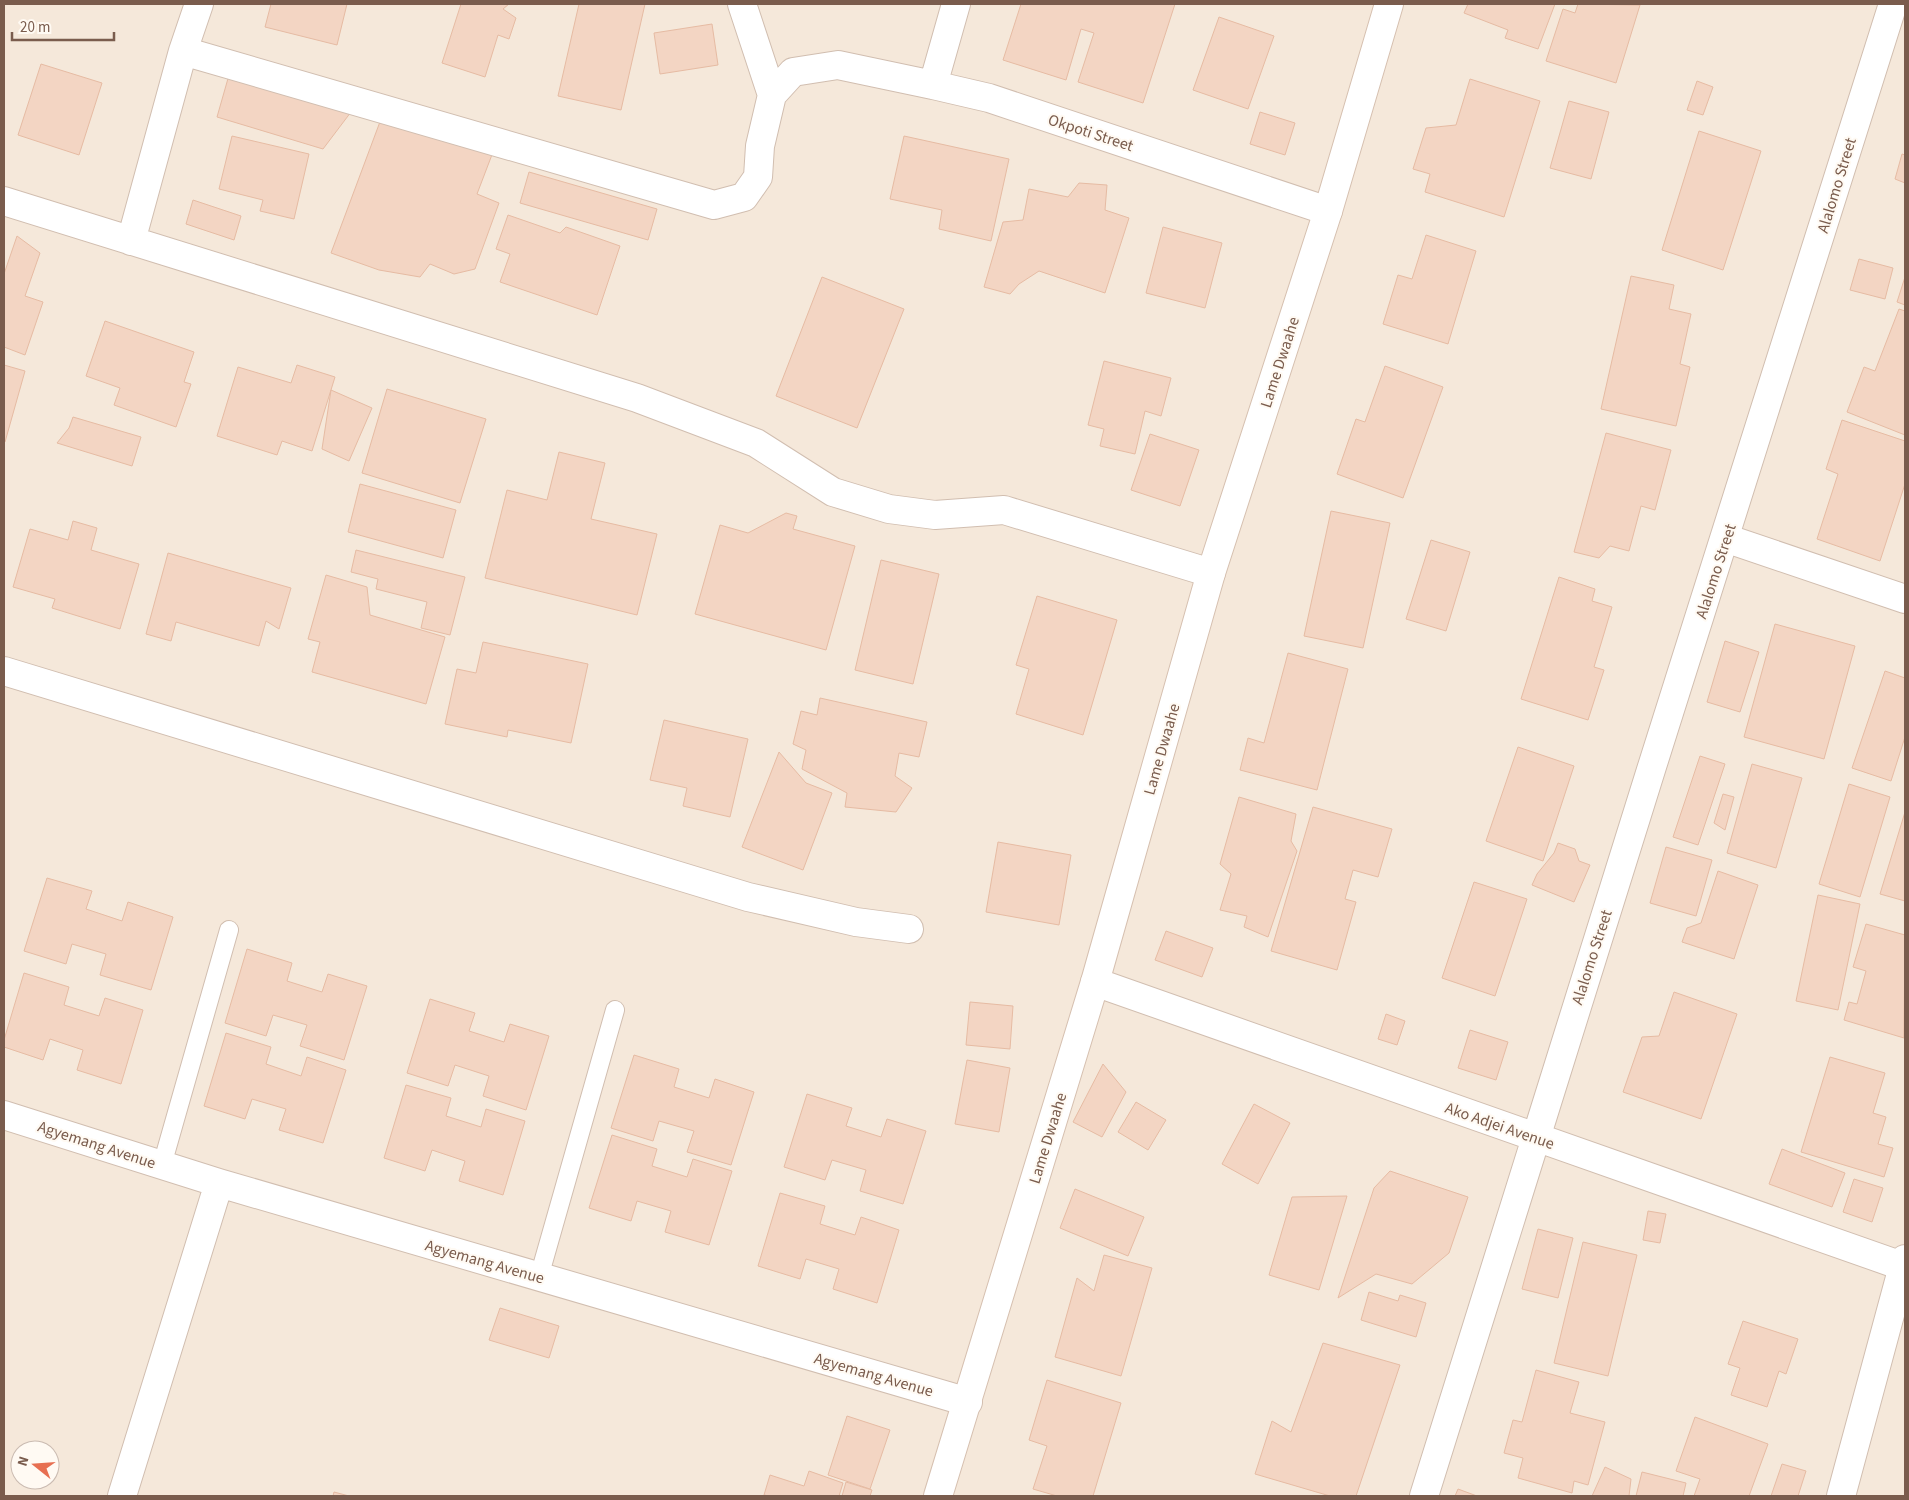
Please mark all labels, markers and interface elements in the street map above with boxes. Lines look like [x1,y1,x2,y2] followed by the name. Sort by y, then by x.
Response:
[12,10,115,42] scale bar
[20,17,50,38] text: 20 m
[1045,109,1137,157] street label: Okpoti Street
[1812,134,1862,236] street label: Alalomo Street
[1255,314,1305,411] street label: Lame Dwaahe
[1690,520,1742,622] street label: Alalomo Street
[1138,701,1186,798] street label: Lame Dwaahe
[1566,906,1618,1008] street label: Alalomo Street
[1024,1090,1072,1187] street label: Lame Dwaahe
[1442,1097,1557,1155] street label: Ako Adjei Avenue
[35,1115,159,1174] street label: Agyemang Avenue
[423,1234,547,1290] street label: Agyemang Avenue
[812,1347,936,1403] street label: Agyemang Avenue
[10,1440,60,1490] north arrow
[13,1454,34,1469] text: N

